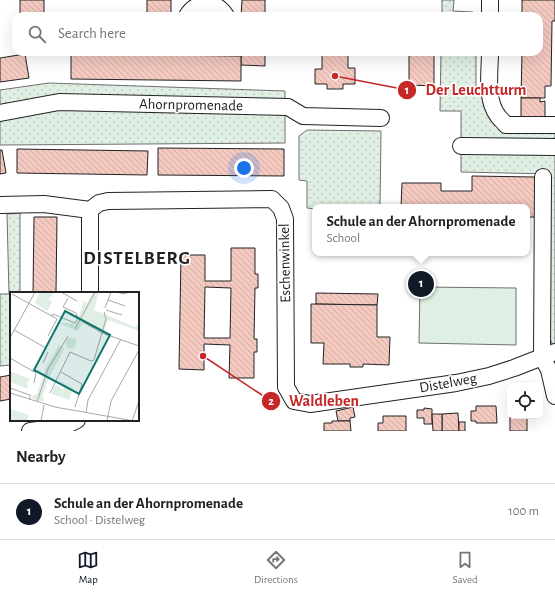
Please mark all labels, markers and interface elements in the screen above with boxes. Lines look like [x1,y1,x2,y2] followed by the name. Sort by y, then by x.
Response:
[12,12,543,56] search box
[26,23,48,45] icon: search
[58,26,126,41] text: Search here
[397,76,534,104] callout: Der Leuchtturm
[426,82,527,98] text: Der Leuchtturm
[405,84,409,96] text: 1
[139,97,243,113] street label: Ahornpromenade
[234,158,254,178] your location
[312,204,530,256] popup
[327,214,515,229] text: Schule an der Ahornpromenade
[277,223,293,303] street label: Eschenwinkel
[327,232,360,245] text: School
[83,249,191,268] district label: DISTELBERG
[408,269,434,299] pin: 1
[10,292,139,421] inset map
[418,370,479,395] street label: Distelweg
[507,383,543,419] map controls
[507,383,543,419] button: locate
[261,387,367,415] callout: Waldleben
[289,393,359,409] text: Waldleben
[268,395,274,407] text: 2
[16,448,66,465] text: Nearby
[54,496,243,511] text: Schule an der Ahornpromenade
[27,505,31,518] text: 1
[508,505,539,518] text: 100 m
[54,514,145,527] text: School · Distelweg
[77,549,99,586] tab: Map
[254,549,298,586] tab: Directions
[452,549,478,586] tab: Saved

